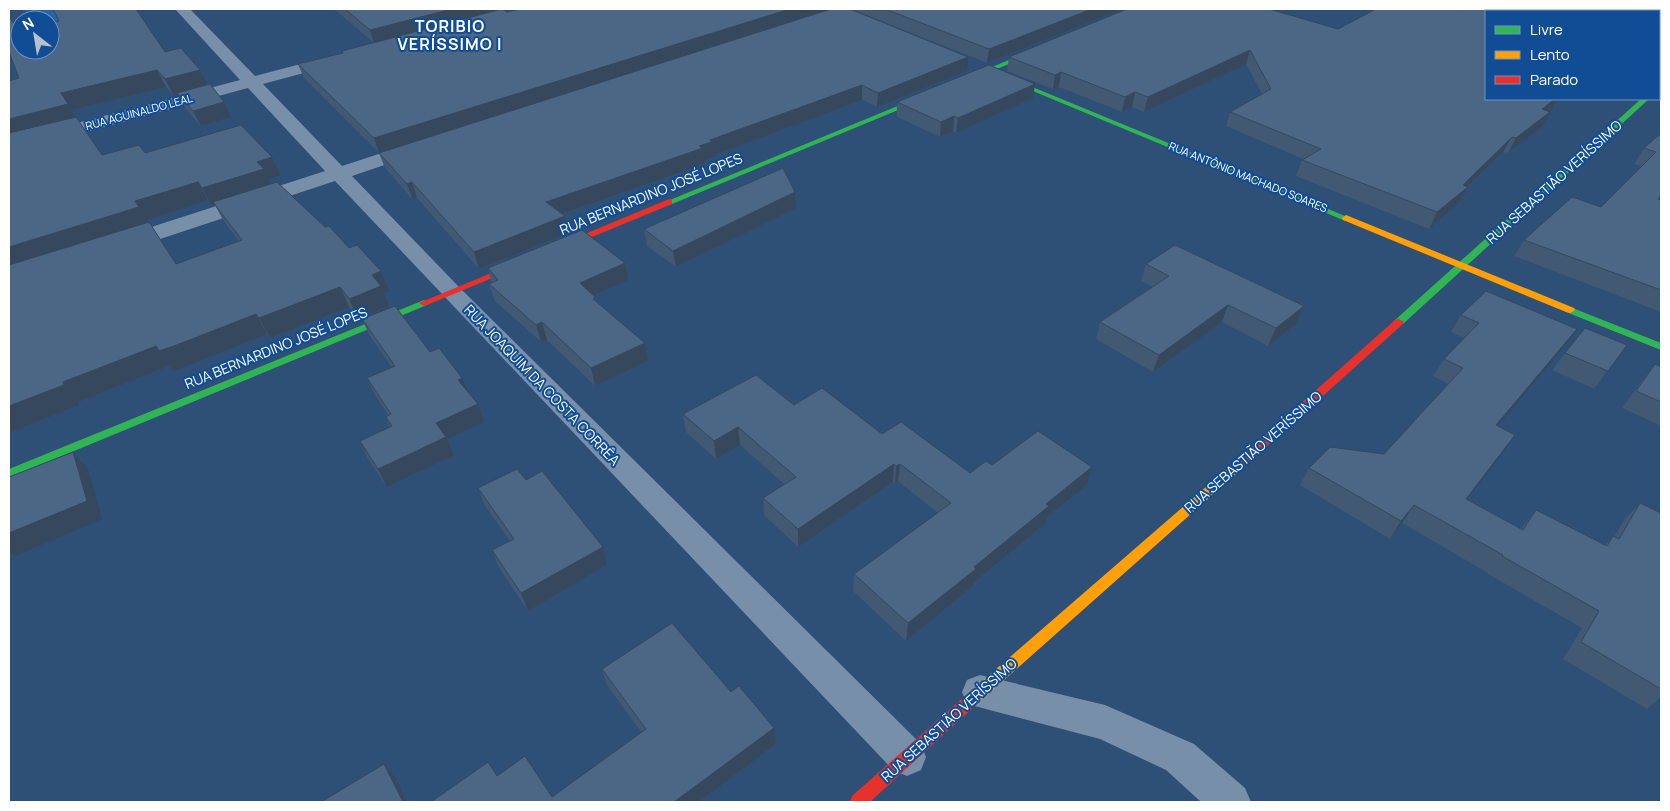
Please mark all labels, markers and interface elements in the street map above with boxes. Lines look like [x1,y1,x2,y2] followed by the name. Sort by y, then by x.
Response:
[10,10,60,60] north arrow
[1485,10,1660,100] legend
[19,13,37,34] text: N
[398,15,502,55] district label: TORIBIO VERÍSSIMO I
[1530,19,1563,40] text: Livre
[1530,44,1570,65] text: Lento
[1530,69,1578,90] text: Parado
[84,90,195,133] street label: RUA AGUINALDO LEAL
[1482,115,1626,248] street label: RUA SEBASTIÃO VERÍSSIMO
[1167,138,1330,215] street label: RUA ANTÔNIO MACHADO SOARES
[557,148,745,239] street label: RUA BERNARDINO JOSÉ LOPES
[460,300,625,469] street label: RUA JOAQUIM DA COSTA CORRÊA
[182,302,370,393] street label: RUA BERNARDINO JOSÉ LOPES
[1180,387,1326,517] street label: RUA SEBASTIÃO VERÍSSIMO
[877,653,1021,786] street label: RUA SEBASTIÃO VERÍSSIMO

